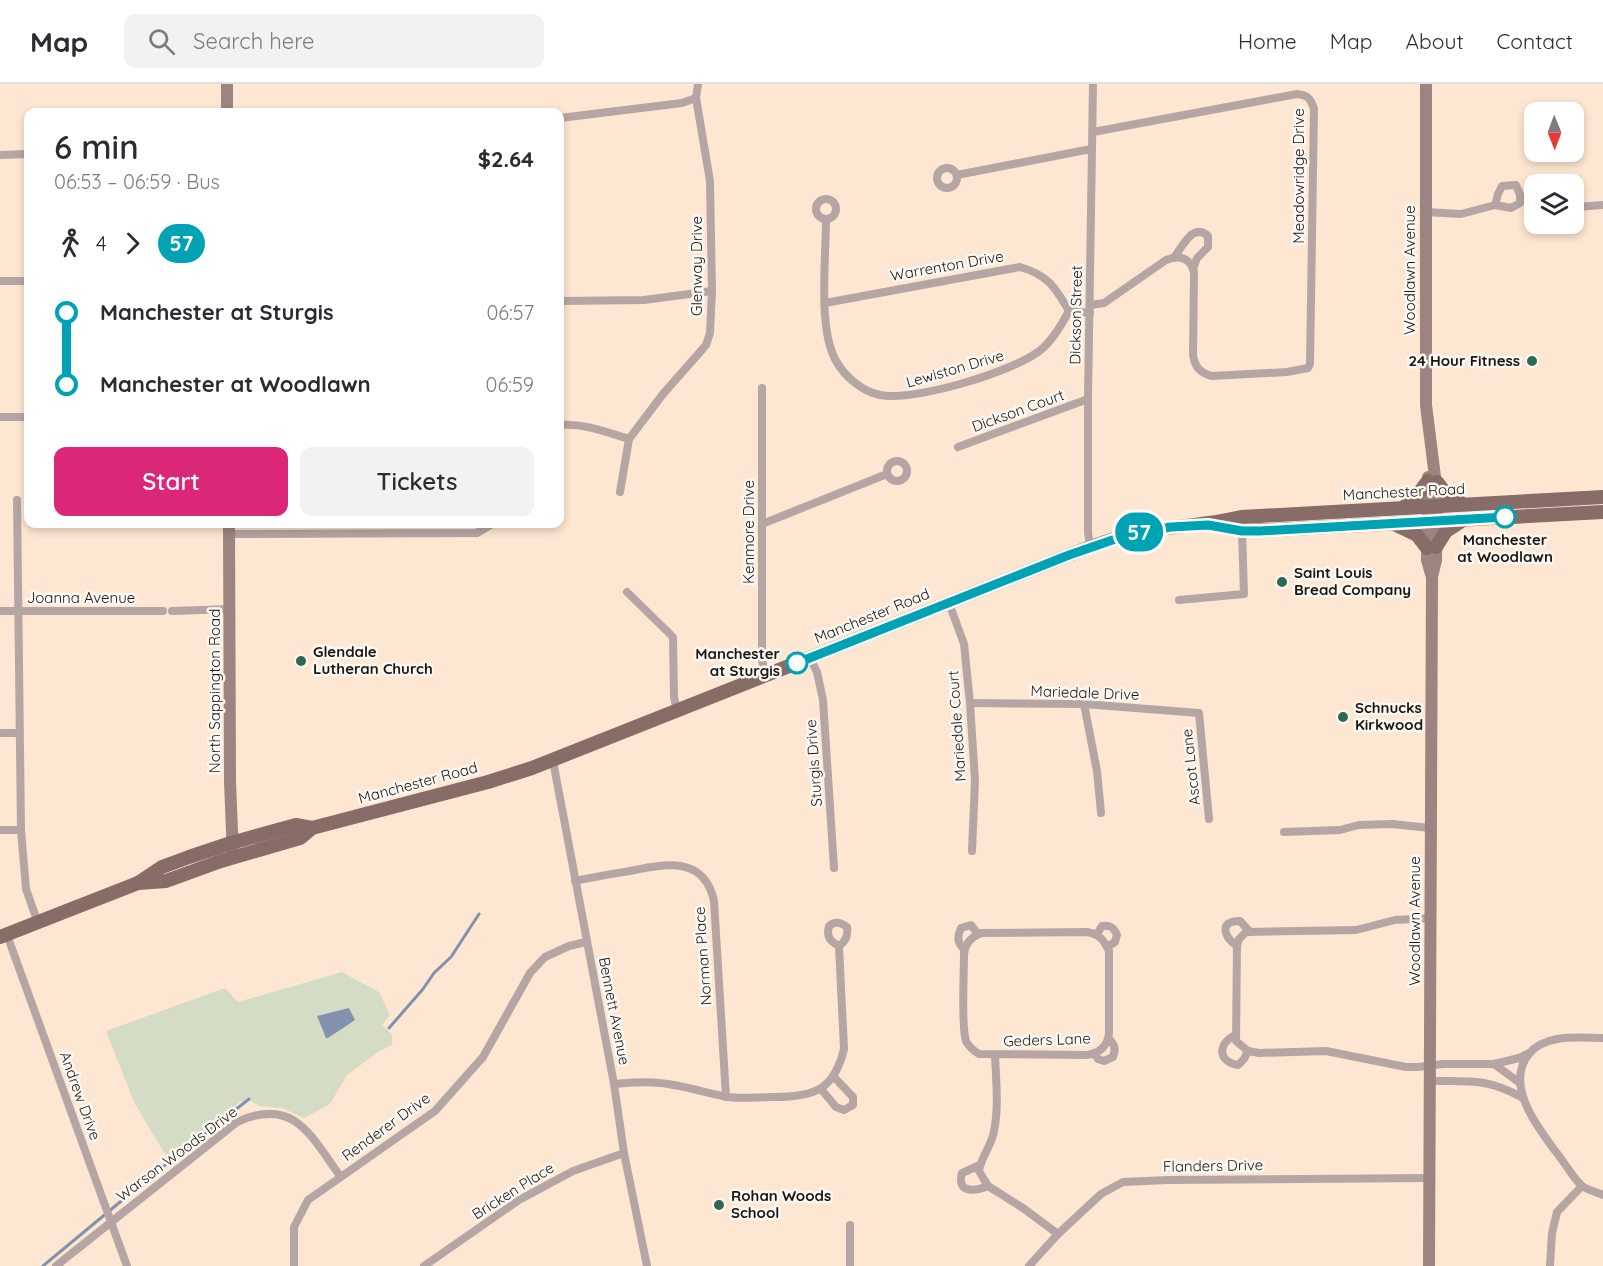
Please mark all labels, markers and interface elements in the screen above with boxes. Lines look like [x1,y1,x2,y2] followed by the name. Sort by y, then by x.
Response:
[124,14,544,68] search box
[30,24,88,59] text: Map
[145,25,178,58] icon: search
[193,27,315,55] text: Search here
[1238,28,1297,54] text: Home
[1330,28,1373,54] text: Map
[1406,28,1464,54] text: About
[1497,28,1573,54] text: Contact
[1524,102,1584,162] north arrow
[1524,102,1584,234] map controls
[1289,108,1308,244] street label: Meadowridge Drive
[54,126,139,167] text: 6 min
[478,145,534,173] text: $2.64
[54,169,220,194] text: 06:53 – 06:59 · Bus
[1524,174,1584,234] button: layers
[1400,205,1419,335] street label: Woodlawn Avenue
[687,216,706,316] street label: Glenway Drive
[54,227,87,260] icon: walk
[116,227,149,260] icon: forward
[170,230,193,256] text: 57
[96,231,107,256] text: 4
[889,246,1005,285] street label: Warrenton Drive
[1065,265,1086,365] street label: Dickson Street
[100,298,334,326] text: Manchester at Sturgis
[486,300,534,325] text: 06:57
[904,345,1006,392] street label: Lewiston Drive
[1408,351,1520,370] place label: 24 Hour Fitness
[1525,354,1539,368] marker: 24 Hour Fitness
[100,370,371,398] text: Manchester at Woodlawn
[486,372,534,397] text: 06:59
[969,385,1067,436] street label: Dickson Court
[54,447,288,516] button: Start
[300,447,534,516] button: Tickets
[1342,479,1466,504] street label: Manchester Road
[739,480,758,584] street label: Kenmore Drive
[1494,506,1516,528] marker: Manchester at Woodlawn
[1112,512,1166,552] line badge: 57
[1127,519,1151,545] text: 57
[1457,530,1553,566] place label: Manchester at Woodlawn
[1294,563,1411,599] place label: Saint Louis Bread Company
[1275,575,1289,589] marker: Saint Louis Bread Company
[811,584,932,647] street label: Manchester Road
[27,588,135,607] street label: Joanna Avenue
[205,609,224,773] street label: North Sappington Road
[313,642,433,678] place label: Glendale Lutheran Church
[695,644,780,680] place label: Manchester at Sturgis
[786,652,808,674] marker: Manchester at Sturgis
[294,654,308,668] marker: Glendale Lutheran Church
[943,670,970,782] street label: Mariedale Court
[1030,681,1140,704] street label: Mariedale Drive
[1355,698,1423,734] place label: Schnucks Kirkwood
[1336,710,1350,724] marker: Schnucks Kirkwood
[801,719,826,807] street label: Sturgis Drive
[1177,728,1204,806] street label: Ascot Lane
[356,757,480,808] street label: Manchester Road
[1405,856,1424,986] street label: Woodlawn Avenue
[690,906,715,1006] street label: Norman Place
[595,955,634,1067] street label: Bennett Avenue
[1003,1028,1091,1051] street label: Geders Lane
[56,1049,105,1143] street label: Andrew Drive
[338,1088,434,1165] street label: Renderer Drive
[112,1102,241,1205] street label: Warson Woods Drive
[1163,1155,1263,1176] street label: Flanders Drive
[468,1158,557,1223] street label: Bricken Place
[731,1186,831,1222] place label: Rohan Woods School
[712,1198,726,1212] marker: Rohan Woods School

